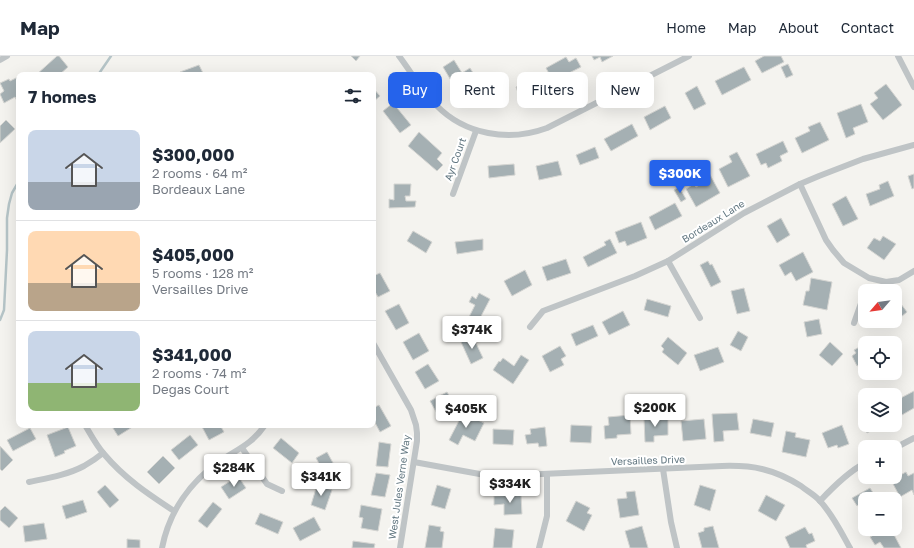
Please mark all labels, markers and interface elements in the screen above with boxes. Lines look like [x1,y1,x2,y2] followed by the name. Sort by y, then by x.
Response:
[20,16,60,39] text: Map
[666,19,706,36] text: Home
[728,19,756,36] text: Map
[778,19,819,36] text: About
[841,19,894,36] text: Contact
[388,72,442,108] chip: Buy
[450,72,509,108] chip: Rent
[517,72,588,108] chip: Filters
[596,72,654,108] chip: New
[342,85,364,107] icon: filters
[28,86,96,107] text: 7 homes
[442,136,468,182] street label: Ayr Court
[152,144,234,165] text: $300,000
[60,146,108,194] icon: home
[652,160,708,194] pin: $300K
[152,165,247,181] text: 2 rooms · 64 m²
[659,165,701,181] text: $300K
[152,181,245,197] text: Bordeaux Lane
[679,197,747,245] street label: Bordeaux Lane
[152,244,234,265] text: $405,000
[60,247,108,295] icon: home
[152,265,253,281] text: 5 rooms · 128 m²
[152,281,248,297] text: Versailles Drive
[858,284,902,328] north arrow
[858,284,902,536] map controls
[444,316,500,350] pin: $374K
[451,321,493,337] text: $374K
[858,336,902,380] button: locate
[152,344,232,365] text: $341,000
[60,347,108,395] icon: home
[152,365,246,381] text: 2 rooms · 74 m²
[152,381,229,397] text: Degas Court
[858,388,902,432] button: layers
[627,394,683,428] pin: $200K
[438,395,494,429] pin: $405K
[634,399,676,415] text: $200K
[445,400,487,416] text: $405K
[386,433,412,540] street label: West Jules Verne Way
[858,440,902,484] button: +
[611,453,685,467] street label: Versailles Drive
[206,454,262,488] pin: $284K
[213,459,255,475] text: $284K
[293,463,349,497] pin: $341K
[301,468,341,484] text: $341K
[482,470,538,504] pin: $334K
[489,475,531,491] text: $334K
[858,492,902,536] button: −

